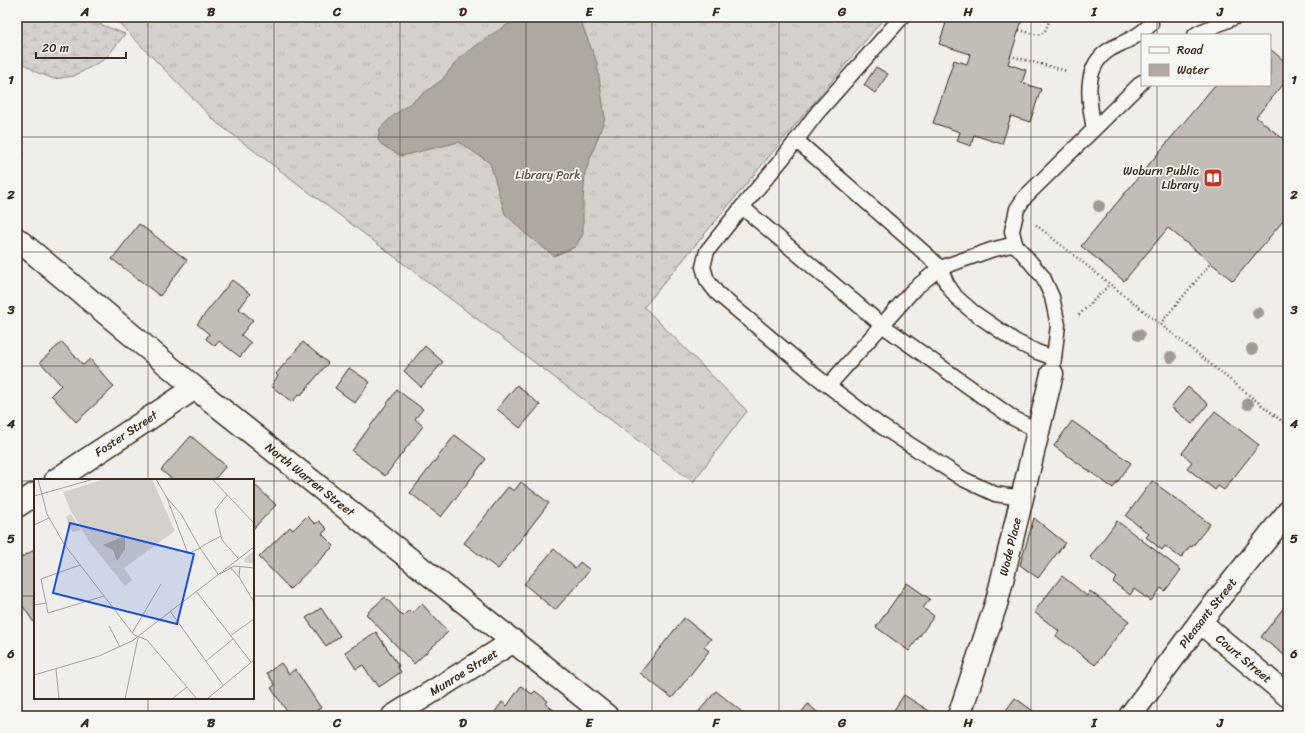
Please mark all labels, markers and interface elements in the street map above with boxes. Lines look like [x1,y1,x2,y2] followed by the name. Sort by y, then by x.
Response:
[80,0,89,23] text: A
[207,0,216,23] text: B
[332,0,342,23] text: C
[459,0,467,23] text: D
[585,0,594,23] text: E
[711,0,720,23] text: F
[837,0,847,23] text: G
[962,0,973,23] text: H
[1090,0,1098,23] text: I
[1216,0,1224,23] text: J
[36,34,126,60] scale bar
[1141,34,1271,86] legend
[42,37,69,59] text: 20 m
[1177,39,1204,61] text: Road
[1177,59,1210,81] text: Water
[8,68,14,91] text: 1
[1291,68,1297,91] text: 1
[1123,160,1200,196] place label: Woburn Public Library
[515,164,581,186] park label: Library Park
[1202,167,1224,189] library icon: Woburn Public Library
[6,183,15,206] text: 2
[1289,183,1298,206] text: 2
[6,298,15,321] text: 3
[1289,298,1298,321] text: 3
[90,404,163,463] street label: Foster Street
[6,412,16,435] text: 4
[1289,412,1299,435] text: 4
[260,437,361,523] street label: North Warren Street
[34,479,254,699] inset map
[992,515,1028,578] street label: Wade Place
[7,527,15,550] text: 5
[1290,527,1298,550] text: 5
[1173,573,1242,653] street label: Pleasant Street
[1210,628,1277,689] street label: Court Street
[6,642,15,665] text: 6
[425,642,502,702] street label: Munroe Street
[1289,642,1298,665] text: 6
[80,711,89,733] text: A
[207,711,216,733] text: B
[332,711,342,733] text: C
[459,711,467,733] text: D
[585,711,594,733] text: E
[711,711,720,733] text: F
[837,711,847,733] text: G
[962,711,973,733] text: H
[1090,711,1098,733] text: I
[1216,711,1224,733] text: J

